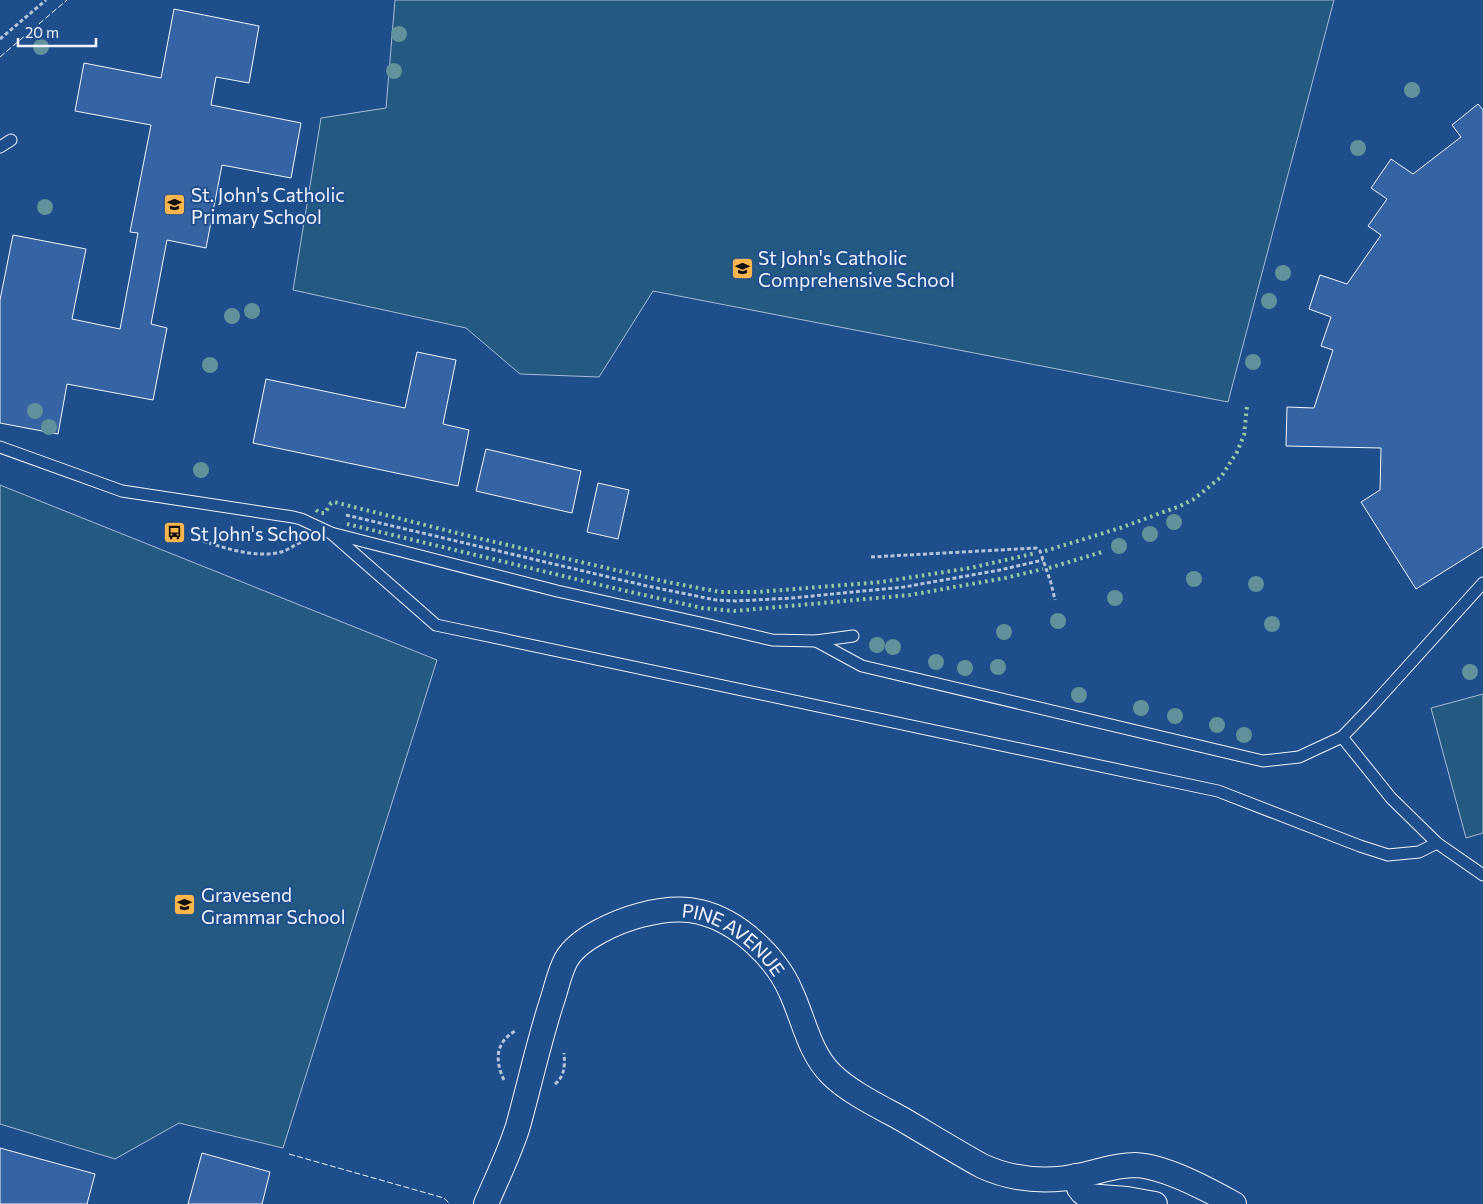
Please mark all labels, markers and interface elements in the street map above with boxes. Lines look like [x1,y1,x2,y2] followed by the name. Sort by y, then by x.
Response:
[18,15,95,47] scale bar
[25,23,59,41] text: 20 m
[191,183,345,228] place label: St. John's Catholic Primary School
[163,193,187,217] school or university icon: St. John's Catholic Primary School
[758,246,955,291] place label: St John's Catholic Comprehensive School
[730,256,754,280] school or university icon: St John's Catholic Comprehensive School
[162,521,186,545] bus stop icon: St John's School
[190,522,326,545] place label: St John's School
[201,883,346,928] place label: Gravesend Grammar School
[173,893,197,917] school or university icon: Gravesend Grammar School
[681,898,790,980] street label: PINE AVENUE

